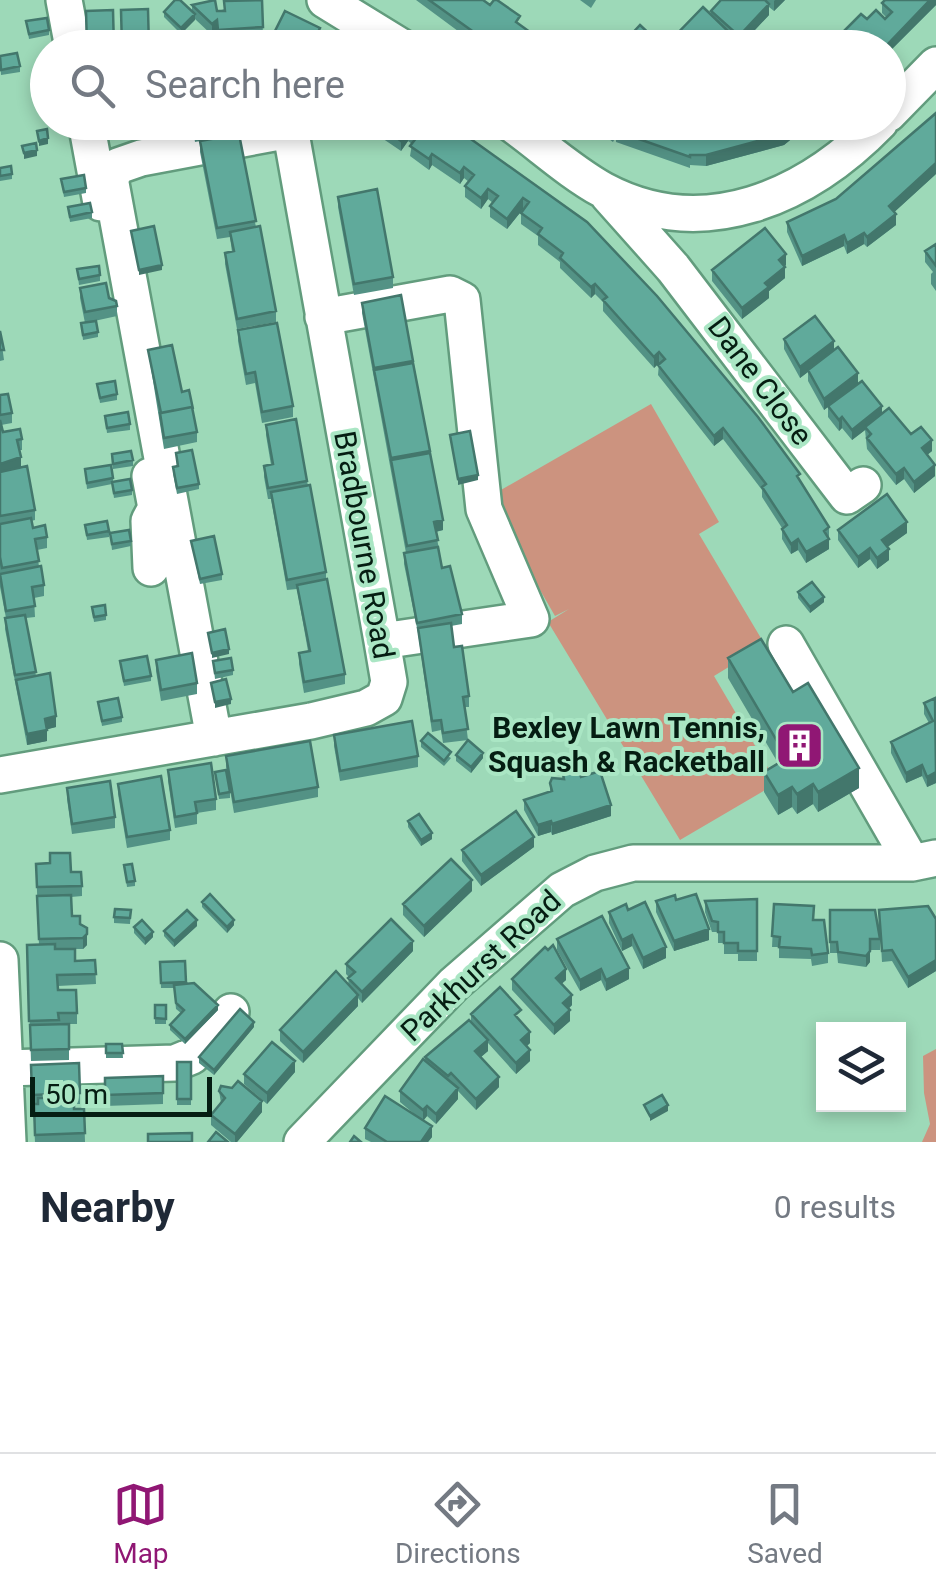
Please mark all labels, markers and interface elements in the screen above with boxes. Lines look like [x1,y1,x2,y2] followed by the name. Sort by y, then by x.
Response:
[30,30,906,140] search box
[65,58,120,113] icon: search
[145,63,345,107] text: Search here
[701,310,820,452] street label: Dane Close
[327,428,402,662] street label: Bradbourne Road
[488,710,765,779] place label: Bexley Lawn Tennis, Squash & Racketball
[774,719,826,771] building icon: Bexley Lawn Tennis, Squash & Racketball
[394,883,568,1048] street label: Parkhurst Road
[816,1022,906,1112] map controls
[816,1022,906,1112] button: layers
[30,1072,212,1116] scale bar
[45,1078,108,1111] text: 50 m
[40,1183,175,1232] text: Nearby
[774,1188,896,1226] text: 0 results
[113,1477,169,1570] tab: Map
[395,1477,521,1570] tab: Directions
[747,1477,823,1570] tab: Saved

